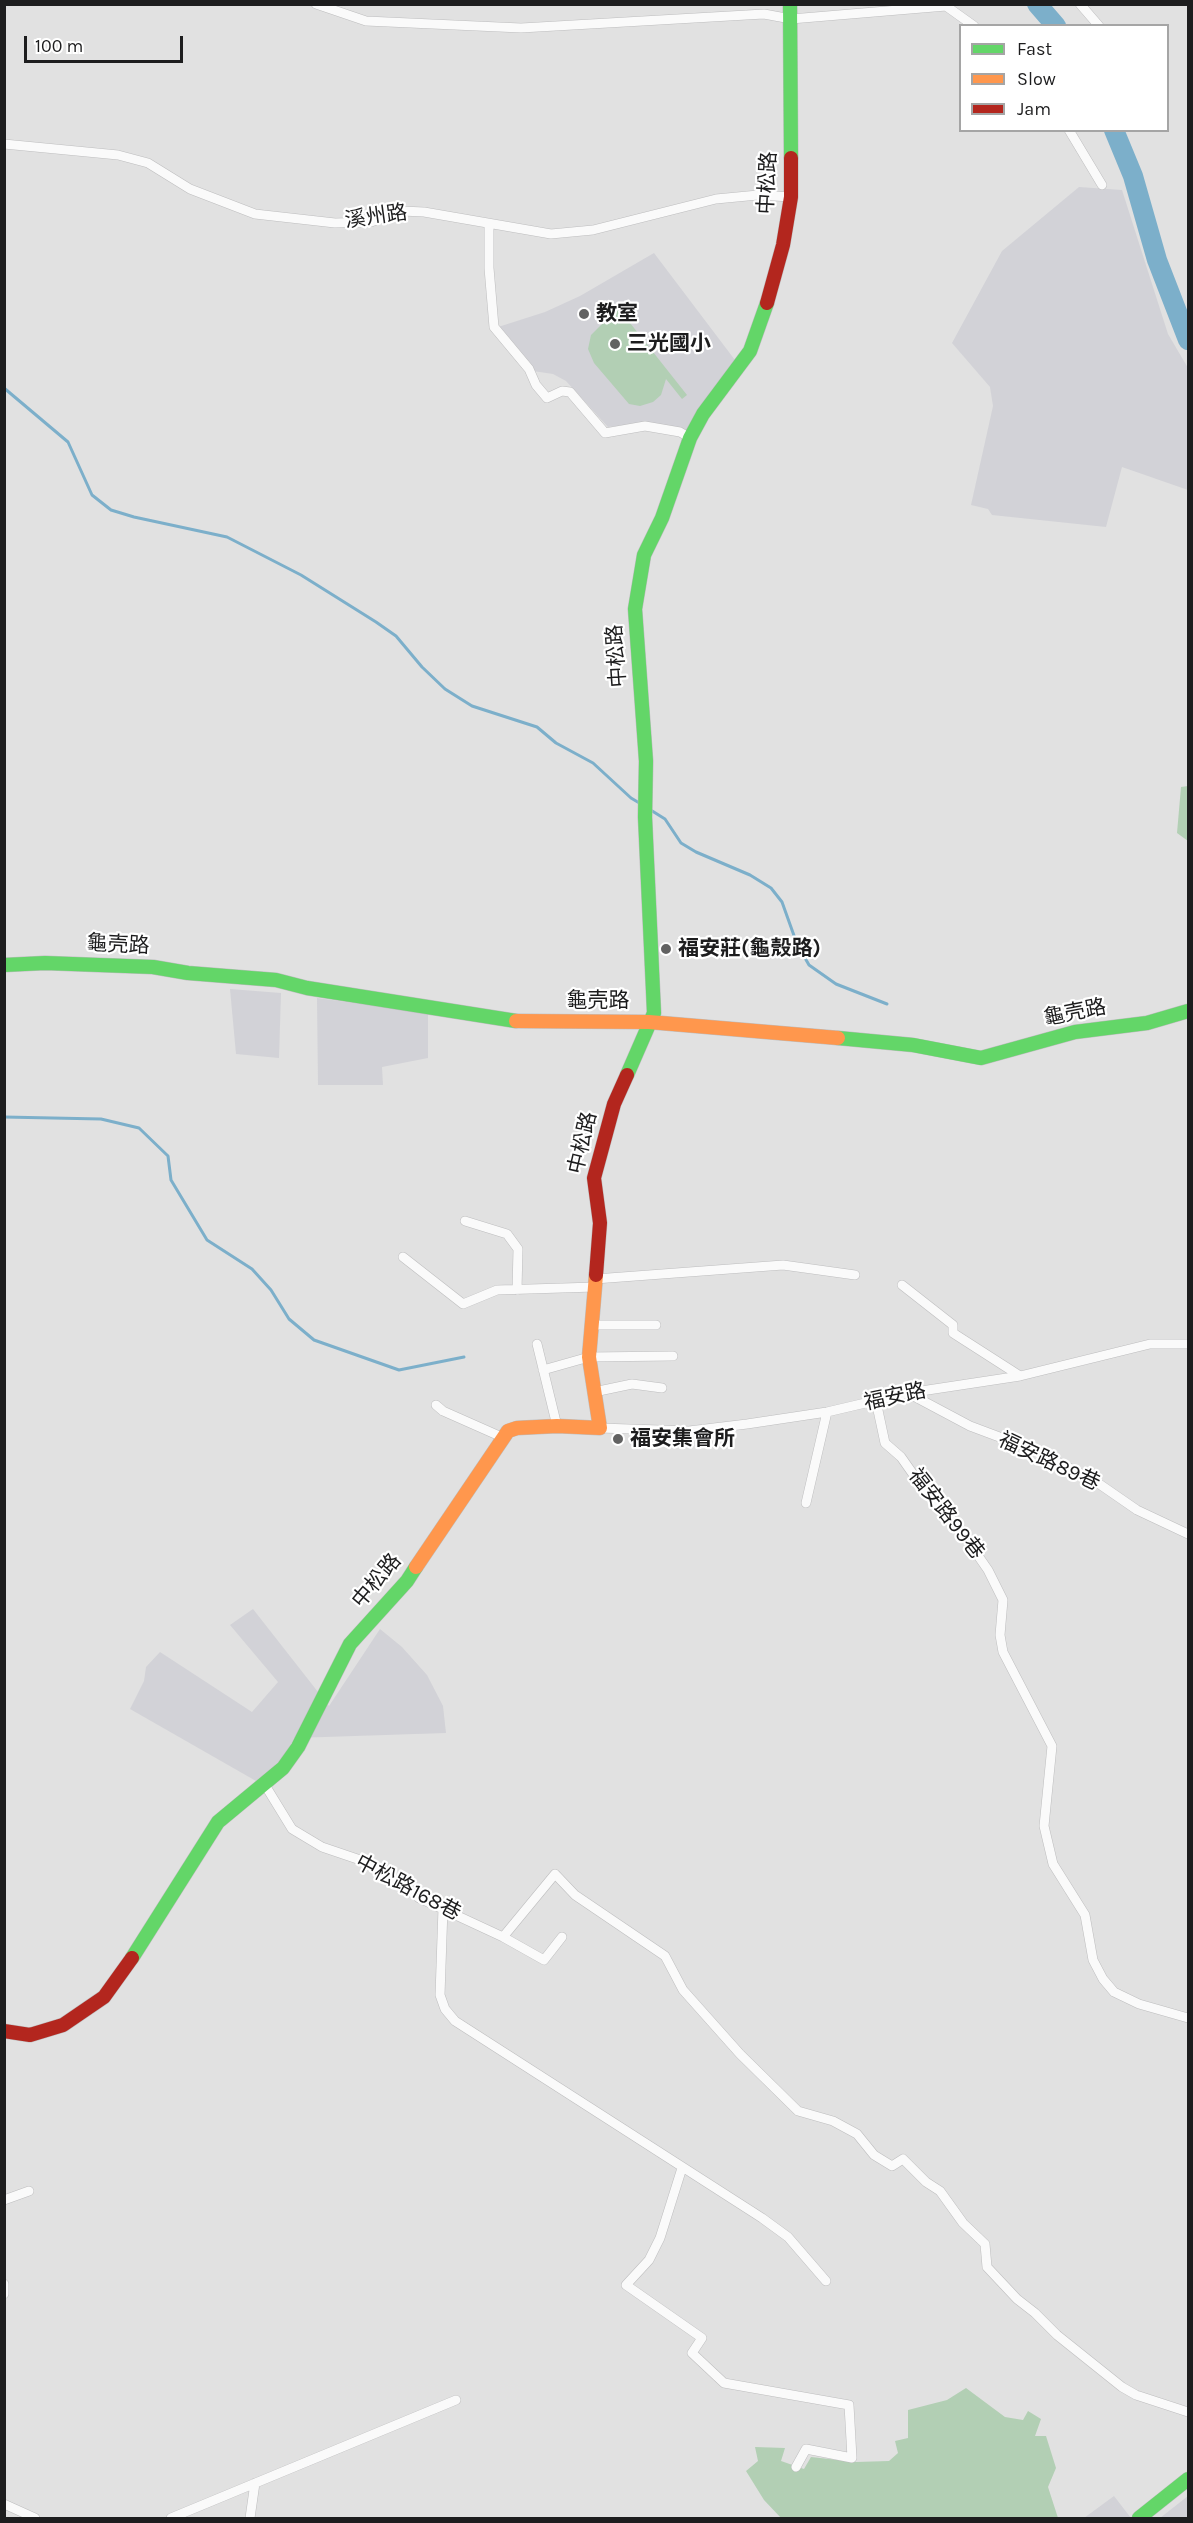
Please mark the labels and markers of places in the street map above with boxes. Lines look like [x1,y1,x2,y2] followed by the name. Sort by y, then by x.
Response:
[596,301,638,327] place label: 教室
[577,307,591,321] marker: 教室
[627,331,711,357] place label: 三光國小
[608,337,622,351] marker: 三光國小
[678,936,821,962] place label: 福安莊(龜殼路)
[659,942,673,956] marker: 福安莊(龜殼路)
[630,1426,735,1452] place label: 福安集會所
[611,1432,625,1446] marker: 福安集會所

